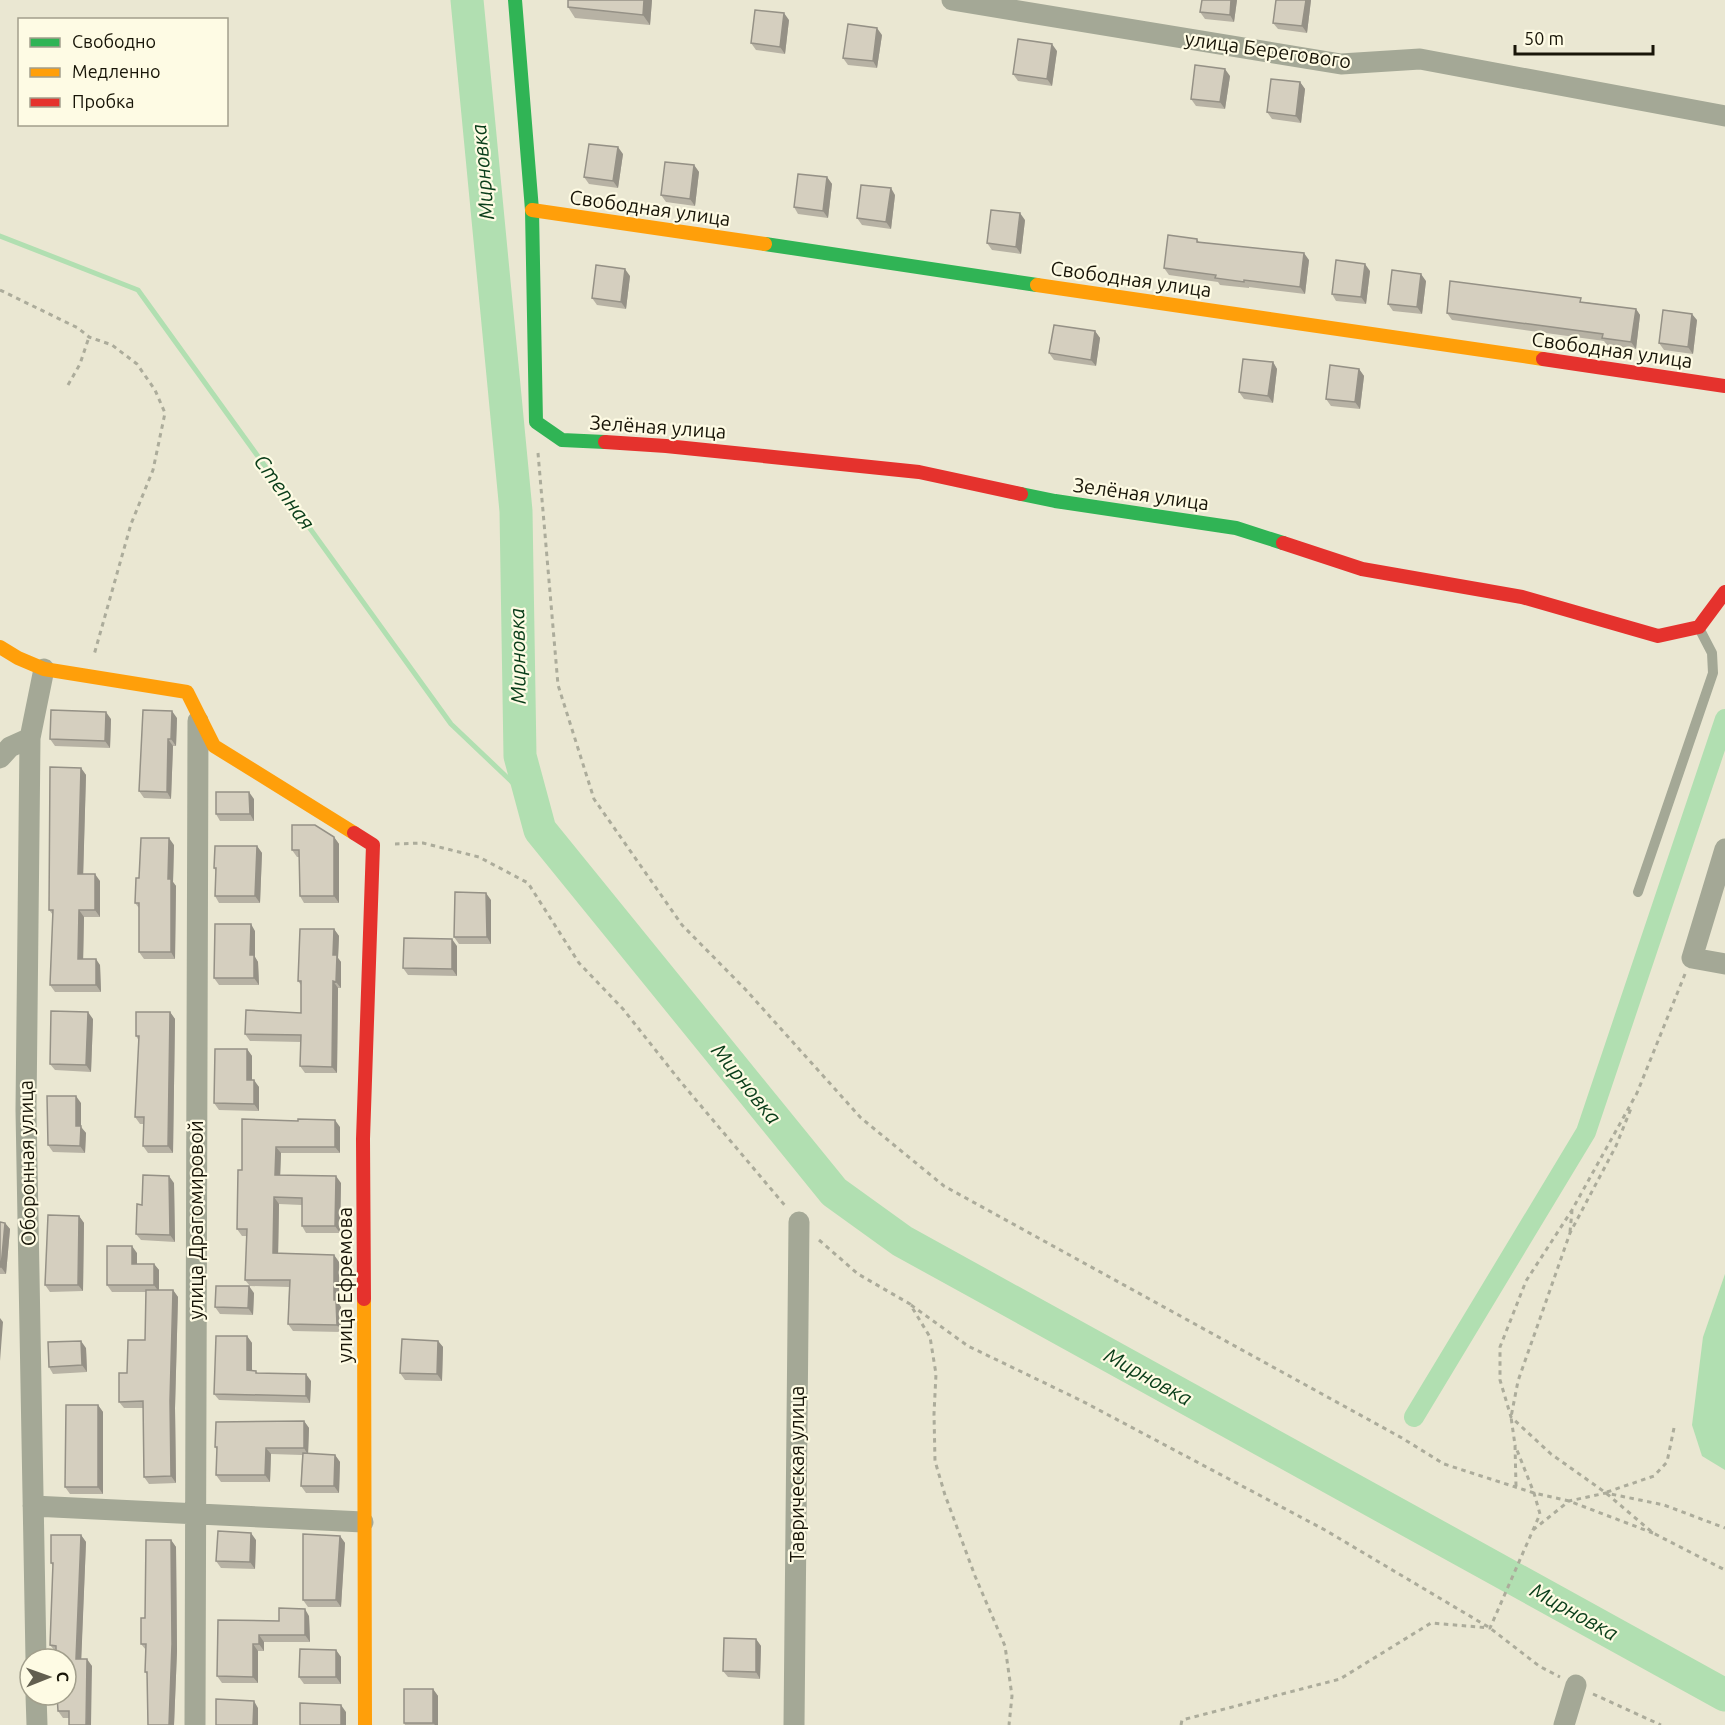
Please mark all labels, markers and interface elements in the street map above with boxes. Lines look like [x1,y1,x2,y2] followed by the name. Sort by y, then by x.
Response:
[18,18,228,126] legend
[1515,18,1653,56] scale bar
[1183,26,1353,73] street label: улица Берегового
[1524,28,1564,48] text: 50 m
[72,31,156,51] text: Свободно
[72,61,161,81] text: Медленно
[72,91,135,111] text: Пробка
[466,123,498,221] water label: Мирновка
[568,185,732,230] street label: Свободная улица
[1049,256,1213,301] street label: Свободная улица
[1530,327,1694,372] street label: Свободная улица
[589,410,727,443] street label: Зелёная улица
[250,449,320,534] water label: Степная
[1072,473,1211,514] street label: Зелёная улица
[504,608,530,704] water label: Мирновка
[707,1038,786,1128] water label: Мирновка
[14,1080,39,1246] street label: Оборонная улица
[184,1120,207,1320] street label: улица Драгомировой
[333,1207,356,1363] street label: улица Ефремова
[1101,1342,1196,1410] water label: Мирновка
[785,1386,808,1562] street label: Таврическая улица
[1527,1577,1622,1645] water label: Мирновка
[18,1647,78,1707] north arrow
[54,1671,72,1682] text: С

